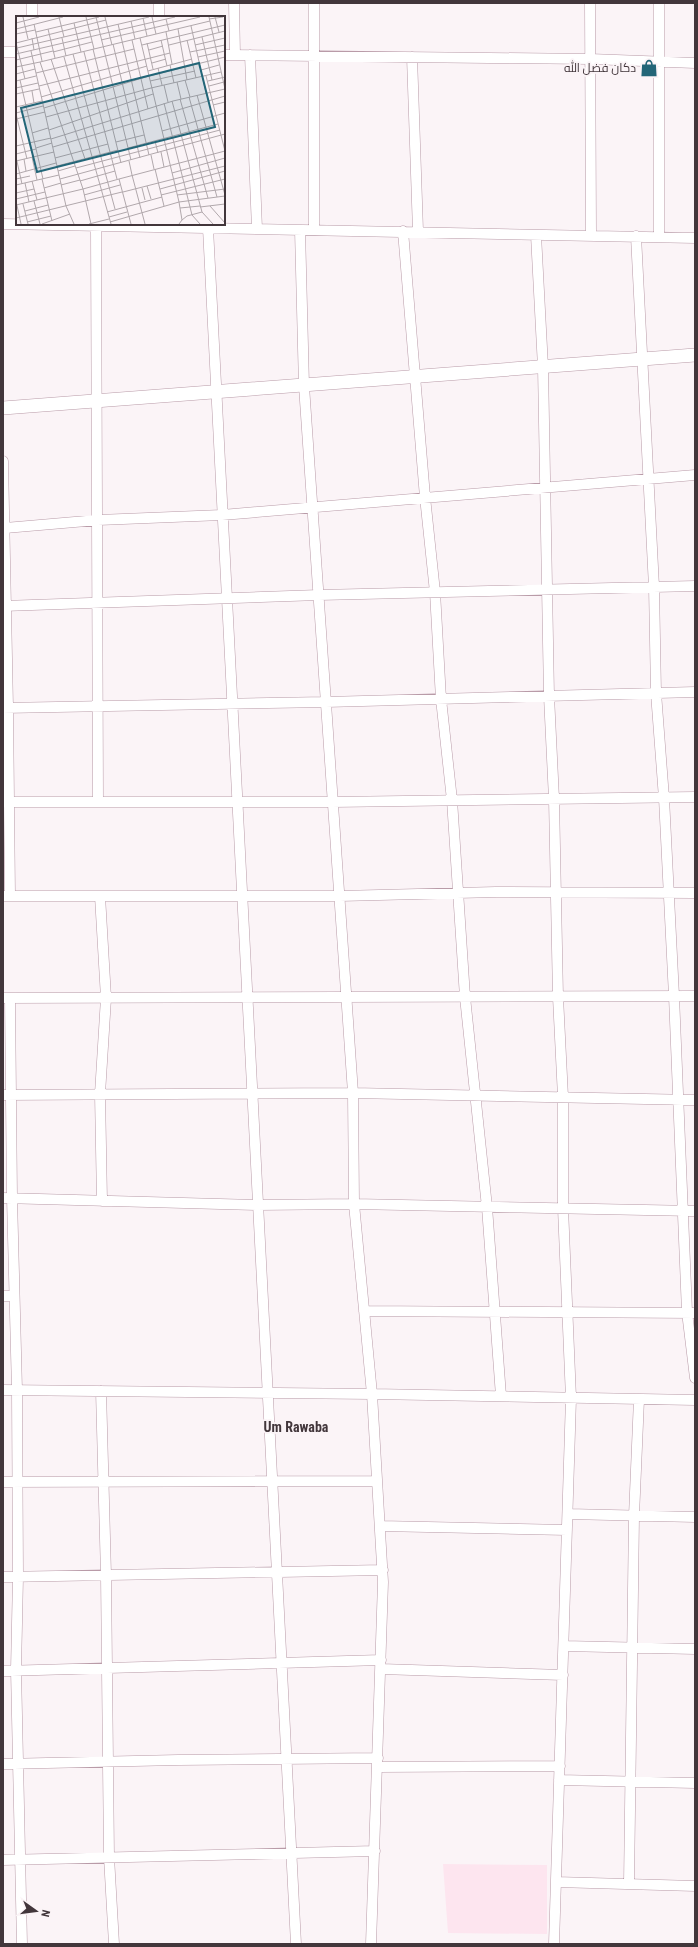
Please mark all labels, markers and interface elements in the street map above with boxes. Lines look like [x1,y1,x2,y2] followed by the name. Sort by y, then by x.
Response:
[16,16,225,225] inset map
[639,58,659,78] shop icon: دكان فضل الله
[564,60,636,75] place label: دكان فضل الله
[264,1419,329,1435] district label: Um Rawaba
[16,1891,56,1931] north arrow
[38,1908,52,1918] text: N

